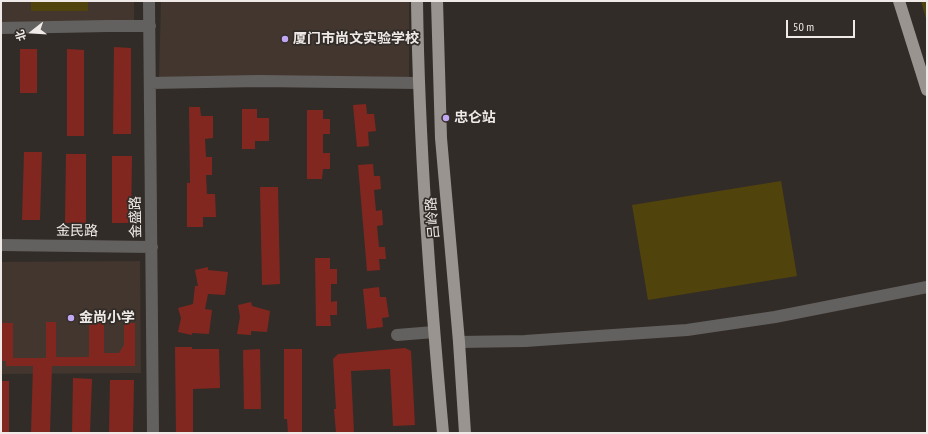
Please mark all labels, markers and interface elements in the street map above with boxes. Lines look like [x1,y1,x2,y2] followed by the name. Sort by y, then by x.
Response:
[12,12,52,52] north arrow
[788,12,857,38] scale bar
[793,19,814,34] text: 50 m
[12,28,29,43] text: 北
[293,31,419,47] place label: 厦门市尚文实验学校
[280,34,290,44] marker: 厦门市尚文实验学校
[454,110,496,126] place label: 忠仑站
[441,113,451,123] marker: 忠仑站
[127,196,145,238] street label: 金盛路
[423,196,443,240] street label: 吕岭路
[56,222,98,240] street label: 金民路
[79,310,135,326] place label: 金尚小学
[66,313,76,323] marker: 金尚小学

